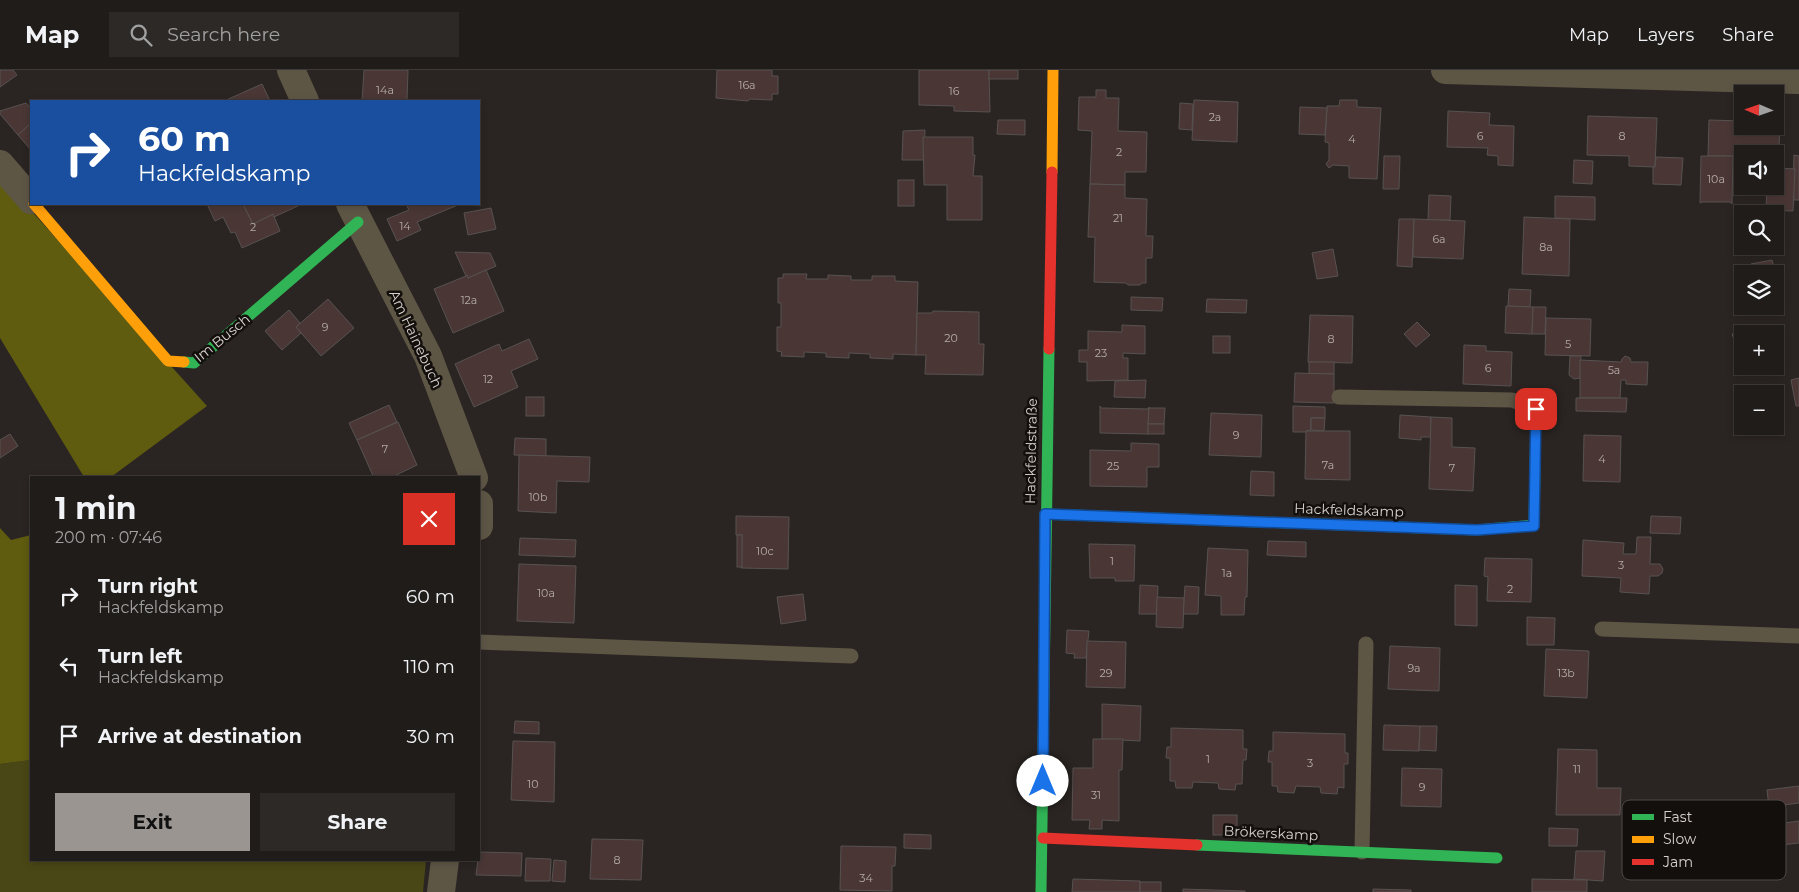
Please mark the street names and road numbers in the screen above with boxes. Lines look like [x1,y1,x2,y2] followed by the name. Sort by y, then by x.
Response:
[385,287,447,391] street label: Am Hainebuch
[190,310,254,366] street label: Im Busch
[1021,398,1041,504] street label: Hackfeldstraße
[1294,499,1404,521] street label: Hackfeldskamp
[1223,822,1319,844] street label: Brökerskamp

